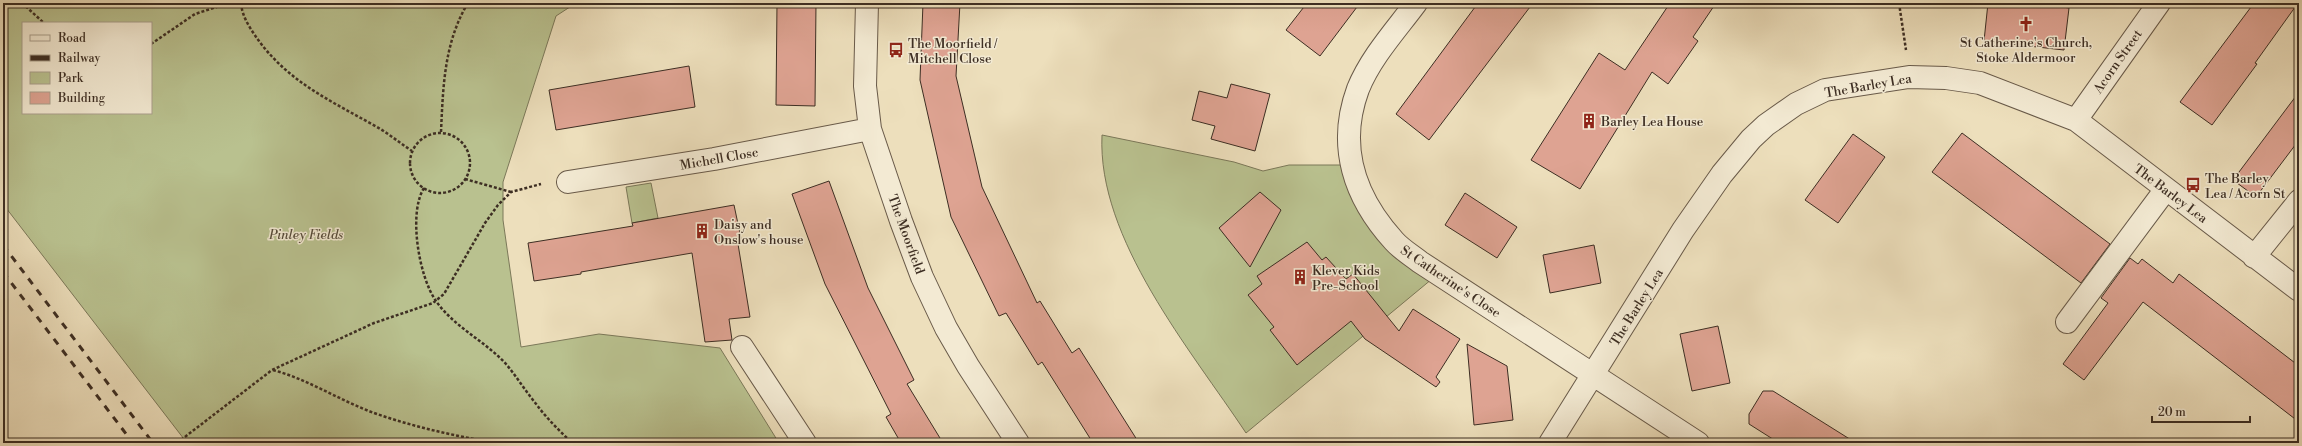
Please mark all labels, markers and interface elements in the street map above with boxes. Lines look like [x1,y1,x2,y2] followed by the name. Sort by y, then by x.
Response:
[2017,15,2035,33] church icon: St Catherine's Church, Stoke Aldermoor
[22,22,152,114] legend
[2089,26,2146,97] street label: Acorn Street
[58,31,86,46] text: Road
[1960,35,2092,66] place label: St Catherine's Church, Stoke Aldermoor
[908,36,998,67] place label: The Moorfield / Mitchell Close
[887,41,905,59] bus stop icon: The Moorfield / Mitchell Close
[58,51,100,66] text: Railway
[1823,70,1913,102] street label: The Barley Lea
[58,71,84,86] text: Park
[57,91,106,106] text: Building
[1580,112,1598,130] building icon: Barley Lea House
[1600,114,1704,130] place label: Barley Lea House
[679,144,760,174] street label: Michell Close
[2130,161,2211,227] street label: The Barley Lea
[2205,171,2286,202] place label: The Barley Lea / Acorn St
[2184,176,2202,194] bus stop icon: The Barley Lea / Acorn St
[884,192,928,277] street label: The Moorfield
[714,217,804,248] place label: Daisy and Onslow's house
[693,222,711,240] building icon: Daisy and Onslow's house
[268,227,343,243] park label: Pinley Fields
[1397,242,1504,322] street label: St Catherine's Close
[1312,263,1380,294] place label: Klever Kids Pre-School
[1607,266,1667,349] street label: The Barley Lea
[1291,268,1309,286] building icon: Klever Kids Pre-School
[2152,398,2250,424] scale bar
[2158,405,2186,420] text: 20 m

